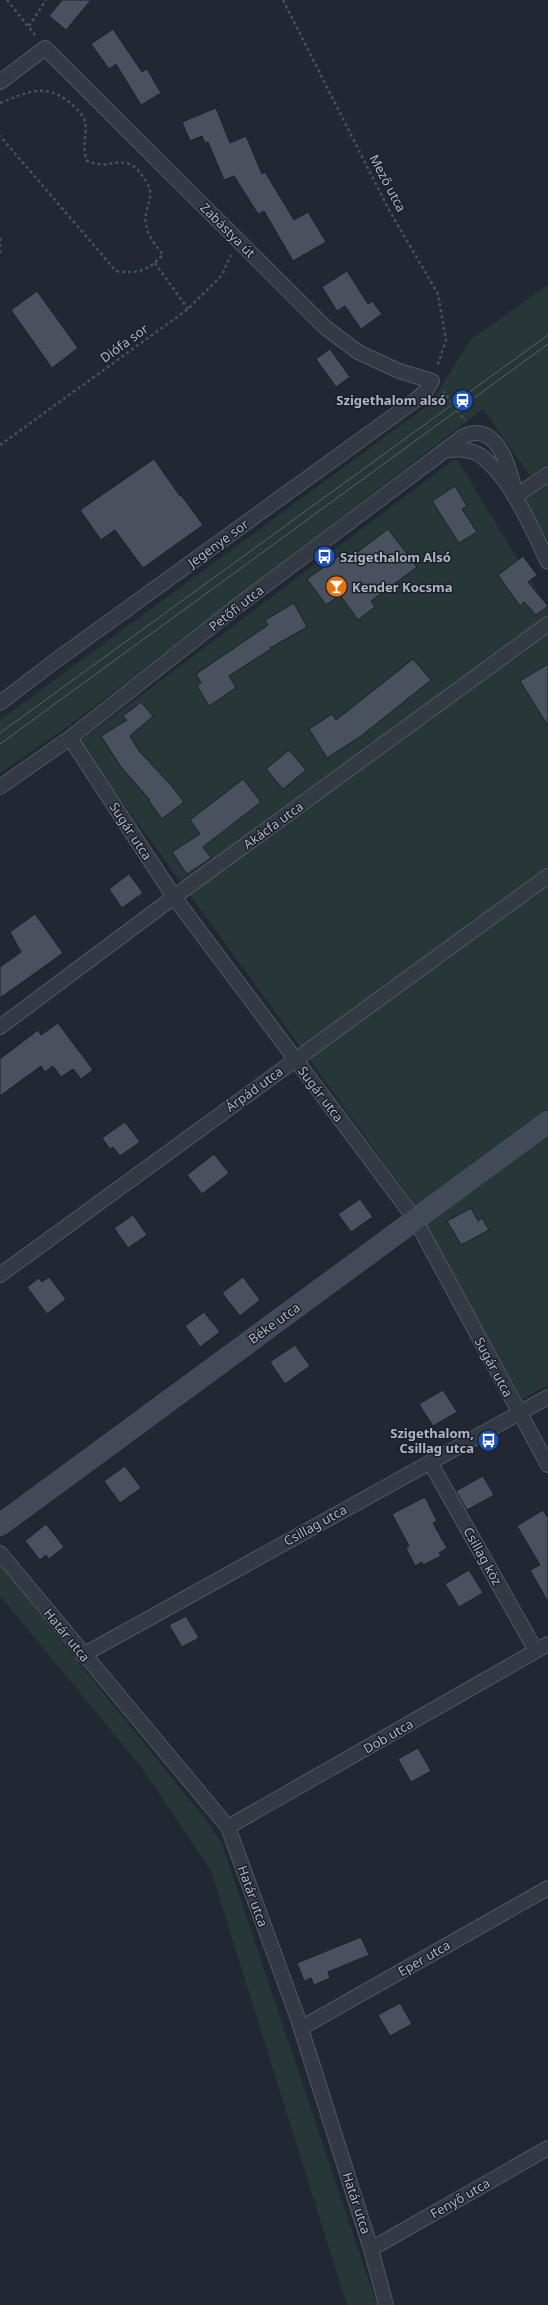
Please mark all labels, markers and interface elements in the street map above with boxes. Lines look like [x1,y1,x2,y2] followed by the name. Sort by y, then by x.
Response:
[365,151,411,215] street label: Mező utca
[197,199,260,262] street label: Zabástya út
[96,319,152,367] street label: Diófa sor
[449,387,475,413] station icon: Szigethalom alsó
[336,391,446,409] place label: Szigethalom alsó
[182,514,253,572] street label: Jegenye sor
[311,544,337,570] bus stop icon: Szigethalom Alsó
[340,548,451,566] place label: Szigethalom Alsó
[324,574,350,600] bar icon: Kender Kocsma
[352,578,452,596] place label: Kender Kocsma
[205,581,267,635] street label: Petőfi utca
[239,797,307,853] street label: Akácfa utca
[106,799,156,863] street label: Sugár utca
[222,1062,286,1116] street label: Árpád utca
[294,1062,348,1126] street label: Sugár utca
[245,1298,303,1348] street label: Béke utca
[471,1334,517,1400] street label: Sugár utca
[390,1424,474,1457] place label: Szigethalom, Csillag utca
[476,1427,502,1453] bus stop icon: Szigethalom, Csillag utca
[280,1500,350,1550] street label: Csillag utca
[460,1524,506,1588] street label: Csillag köz
[40,1604,94,1666] street label: Határ utca
[360,1714,416,1758] street label: Dob utca
[234,1863,272,1929] street label: Határ utca
[395,1936,453,1980] street label: Eper utca
[339,2170,375,2236] street label: Határ utca
[427,2174,493,2222] street label: Fenyő utca

